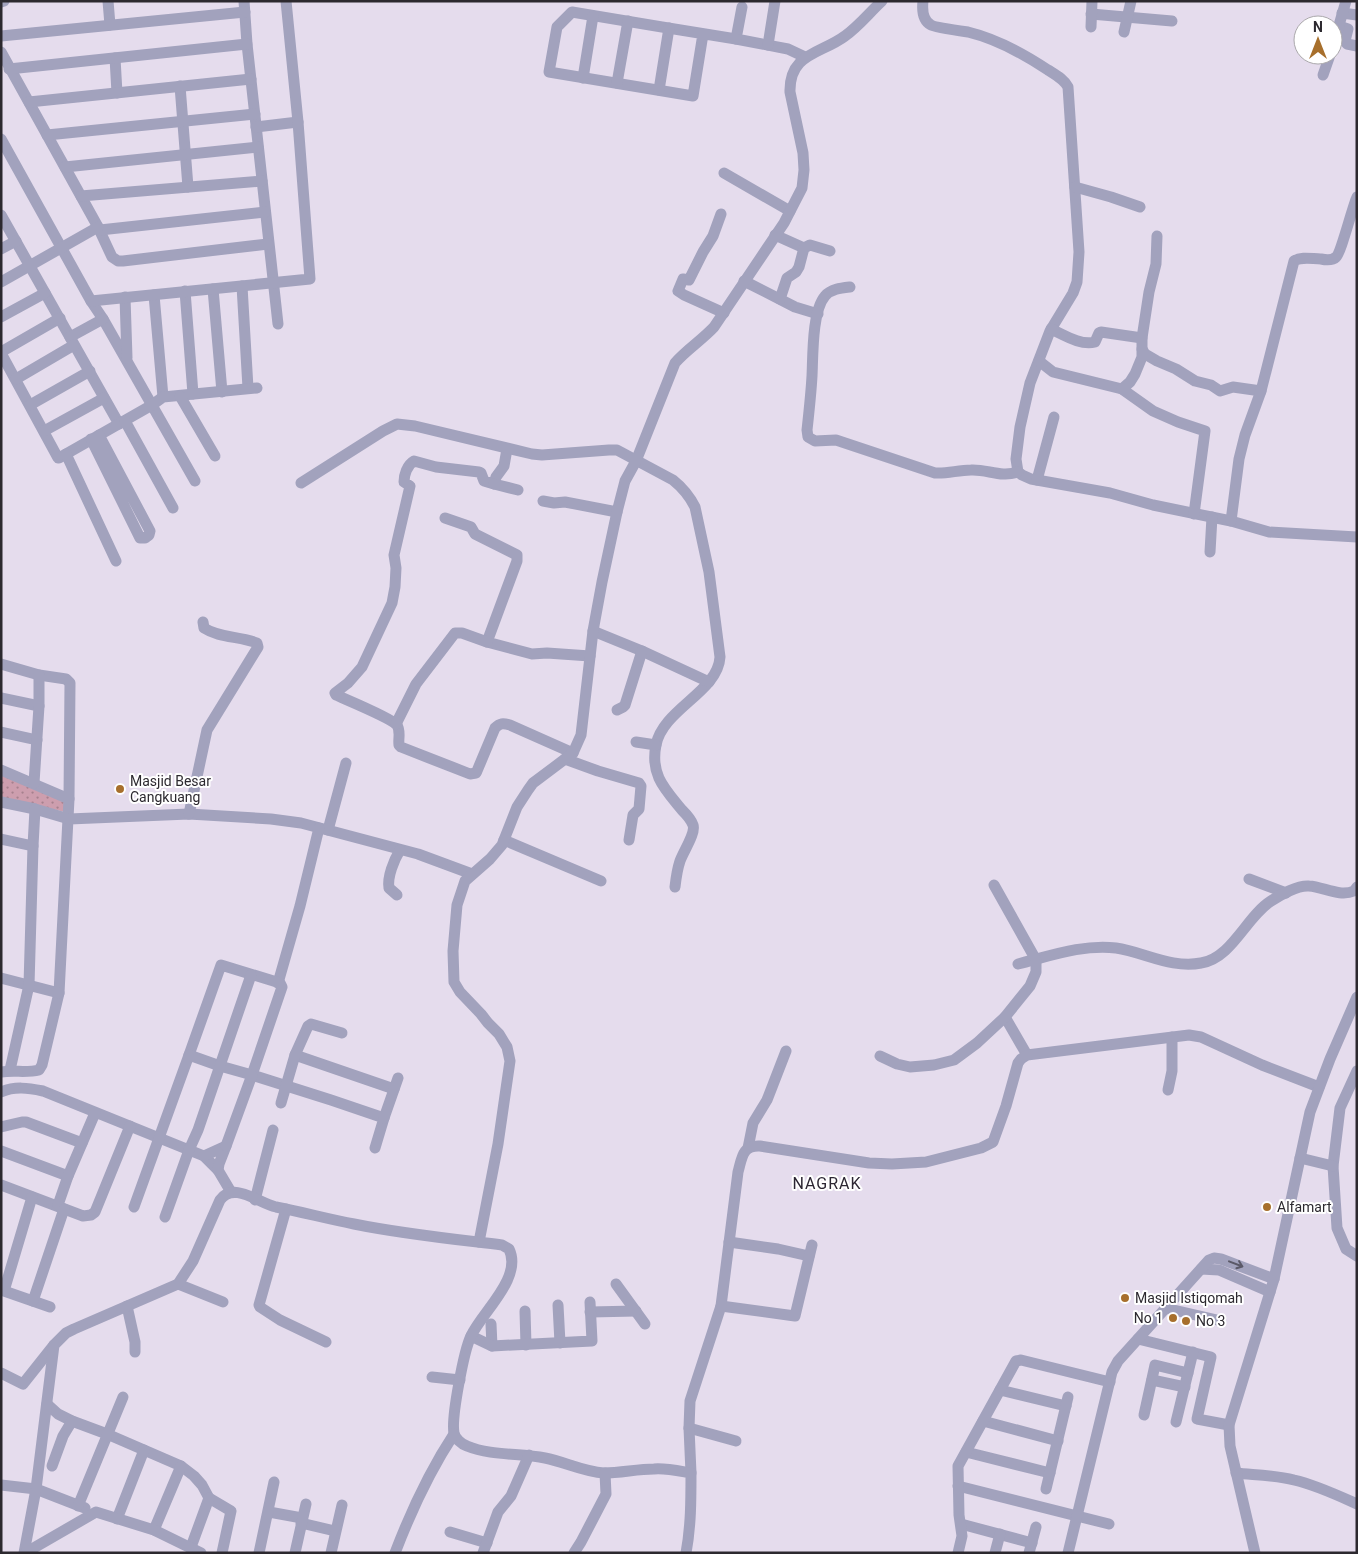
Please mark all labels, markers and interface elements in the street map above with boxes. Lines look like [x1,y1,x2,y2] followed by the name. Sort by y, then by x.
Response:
[1293,15,1343,65] north arrow
[1313,19,1323,35] text: N
[130,773,211,805] place label: Masjid Besar Cangkuang
[114,783,126,795] marker: Masjid Besar Cangkuang
[792,1174,862,1193] district label: NAGRAK
[1277,1199,1332,1215] place label: Alfamart
[1261,1201,1273,1213] marker: Alfamart
[1228,1260,1243,1269] one-way arrow
[1135,1290,1243,1306] place label: Masjid Istiqomah
[1119,1292,1131,1304] marker: Masjid Istiqomah
[1134,1310,1163,1326] place label: No 1
[1167,1312,1179,1324] marker: No 1
[1196,1313,1225,1329] place label: No 3
[1180,1315,1192,1327] marker: No 3

